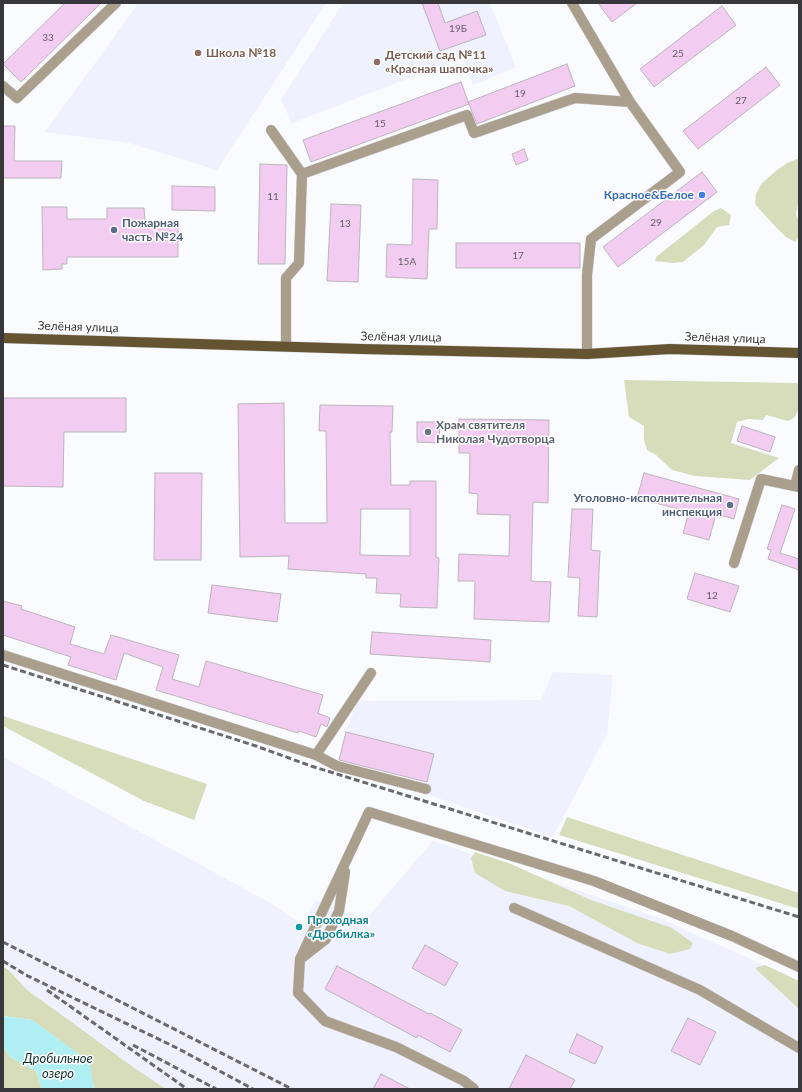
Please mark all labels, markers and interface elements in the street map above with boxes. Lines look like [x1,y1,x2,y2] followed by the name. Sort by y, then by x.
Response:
[449,23,467,35] house number: 19Б
[42,32,54,44] house number: 33
[206,46,276,60] place label: Школа №18
[193,48,203,58] marker: Школа №18
[385,48,494,76] place label: Детский сад №11 «Красная шапочка»
[672,48,684,60] house number: 25
[372,57,382,67] marker: Детский сад №11 «Красная шапочка»
[514,88,526,100] house number: 19
[735,95,747,107] house number: 27
[374,118,386,130] house number: 15
[604,188,694,202] place label: Красное&Белое
[697,190,707,200] marker: Красное&Белое
[267,191,279,203] house number: 11
[122,216,183,244] place label: Пожарная часть №24
[650,217,662,229] house number: 29
[339,218,351,230] house number: 13
[109,225,119,235] marker: Пожарная часть №24
[512,250,524,262] house number: 17
[398,256,416,268] house number: 15А
[37,318,119,336] street label: Зелёная улица
[360,329,442,345] street label: Зелёная улица
[684,329,766,347] street label: Зелёная улица
[436,418,555,446] place label: Храм святителя Николая Чудотворца
[423,427,433,437] marker: Храм святителя Николая Чудотворца
[573,491,722,519] place label: Уголовно-исполнительная инспекция
[725,500,735,510] marker: Уголовно-исполнительная инспекция
[706,590,718,602] house number: 12
[307,913,375,941] place label: Проходная «Дробилка»
[294,922,304,932] marker: Проходная «Дробилка»
[23,1051,93,1082] water label: Дробильное озеро

